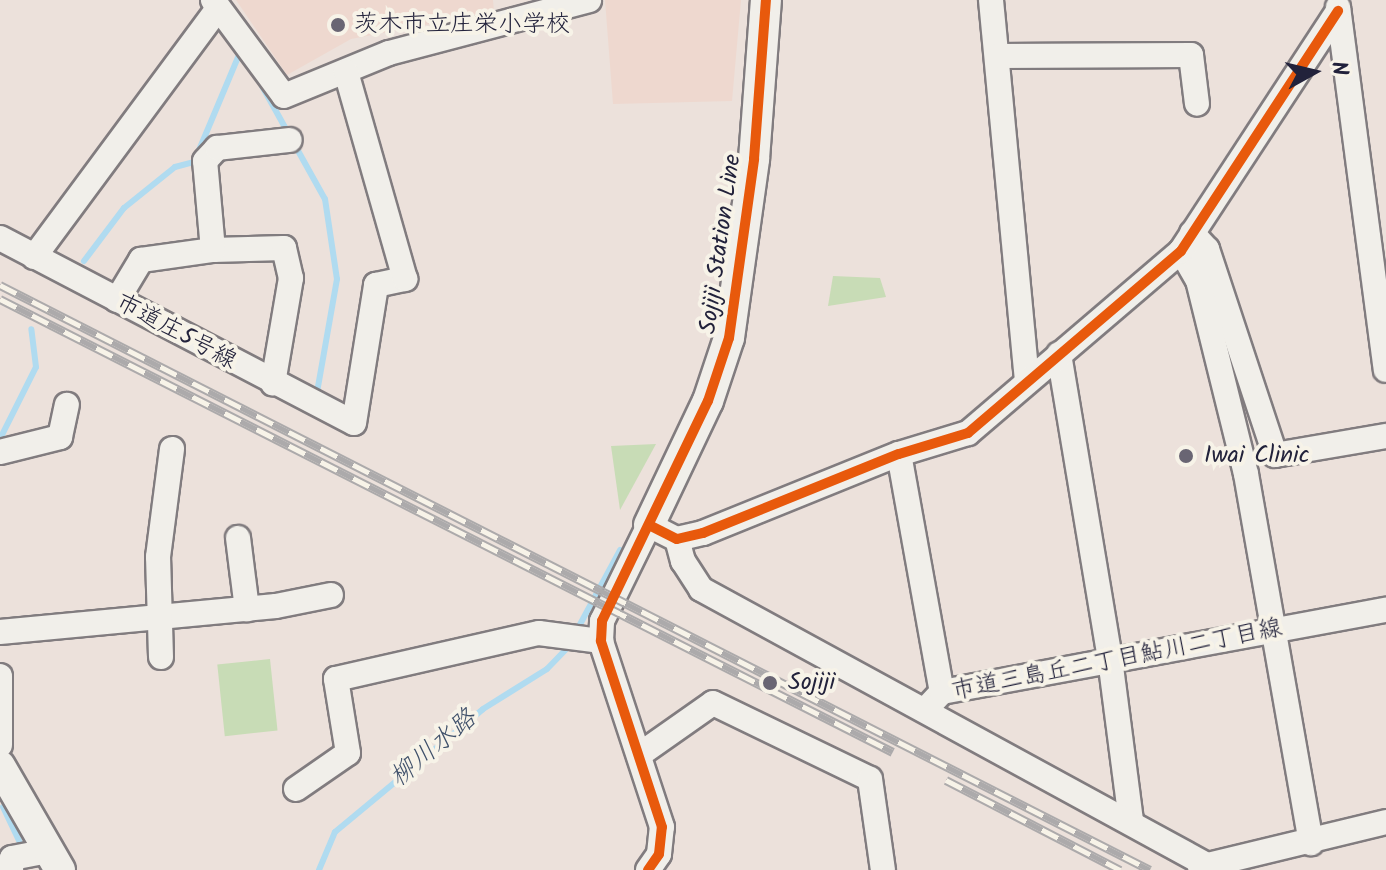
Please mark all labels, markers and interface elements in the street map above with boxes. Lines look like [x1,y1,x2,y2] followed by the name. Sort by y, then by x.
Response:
[354,11,570,39] place label: 茨木市立庄栄小学校
[329,16,347,34] marker: 茨木市立庄栄小学校
[1274,32,1354,112] north arrow
[1320,59,1357,78] text: N
[694,152,748,336] street label: Sojiji Station Line
[111,288,241,376] street label: 市道庄5号線
[1204,442,1309,470] place label: Iwai Clinic
[1175,445,1197,467] marker: Iwai Clinic
[949,614,1285,706] street label: 市道三島丘二丁目鮎川二丁目線
[788,669,835,697] place label: Sojiji
[759,672,781,694] marker: Sojiji
[384,704,484,794] water label: 柳川水路

